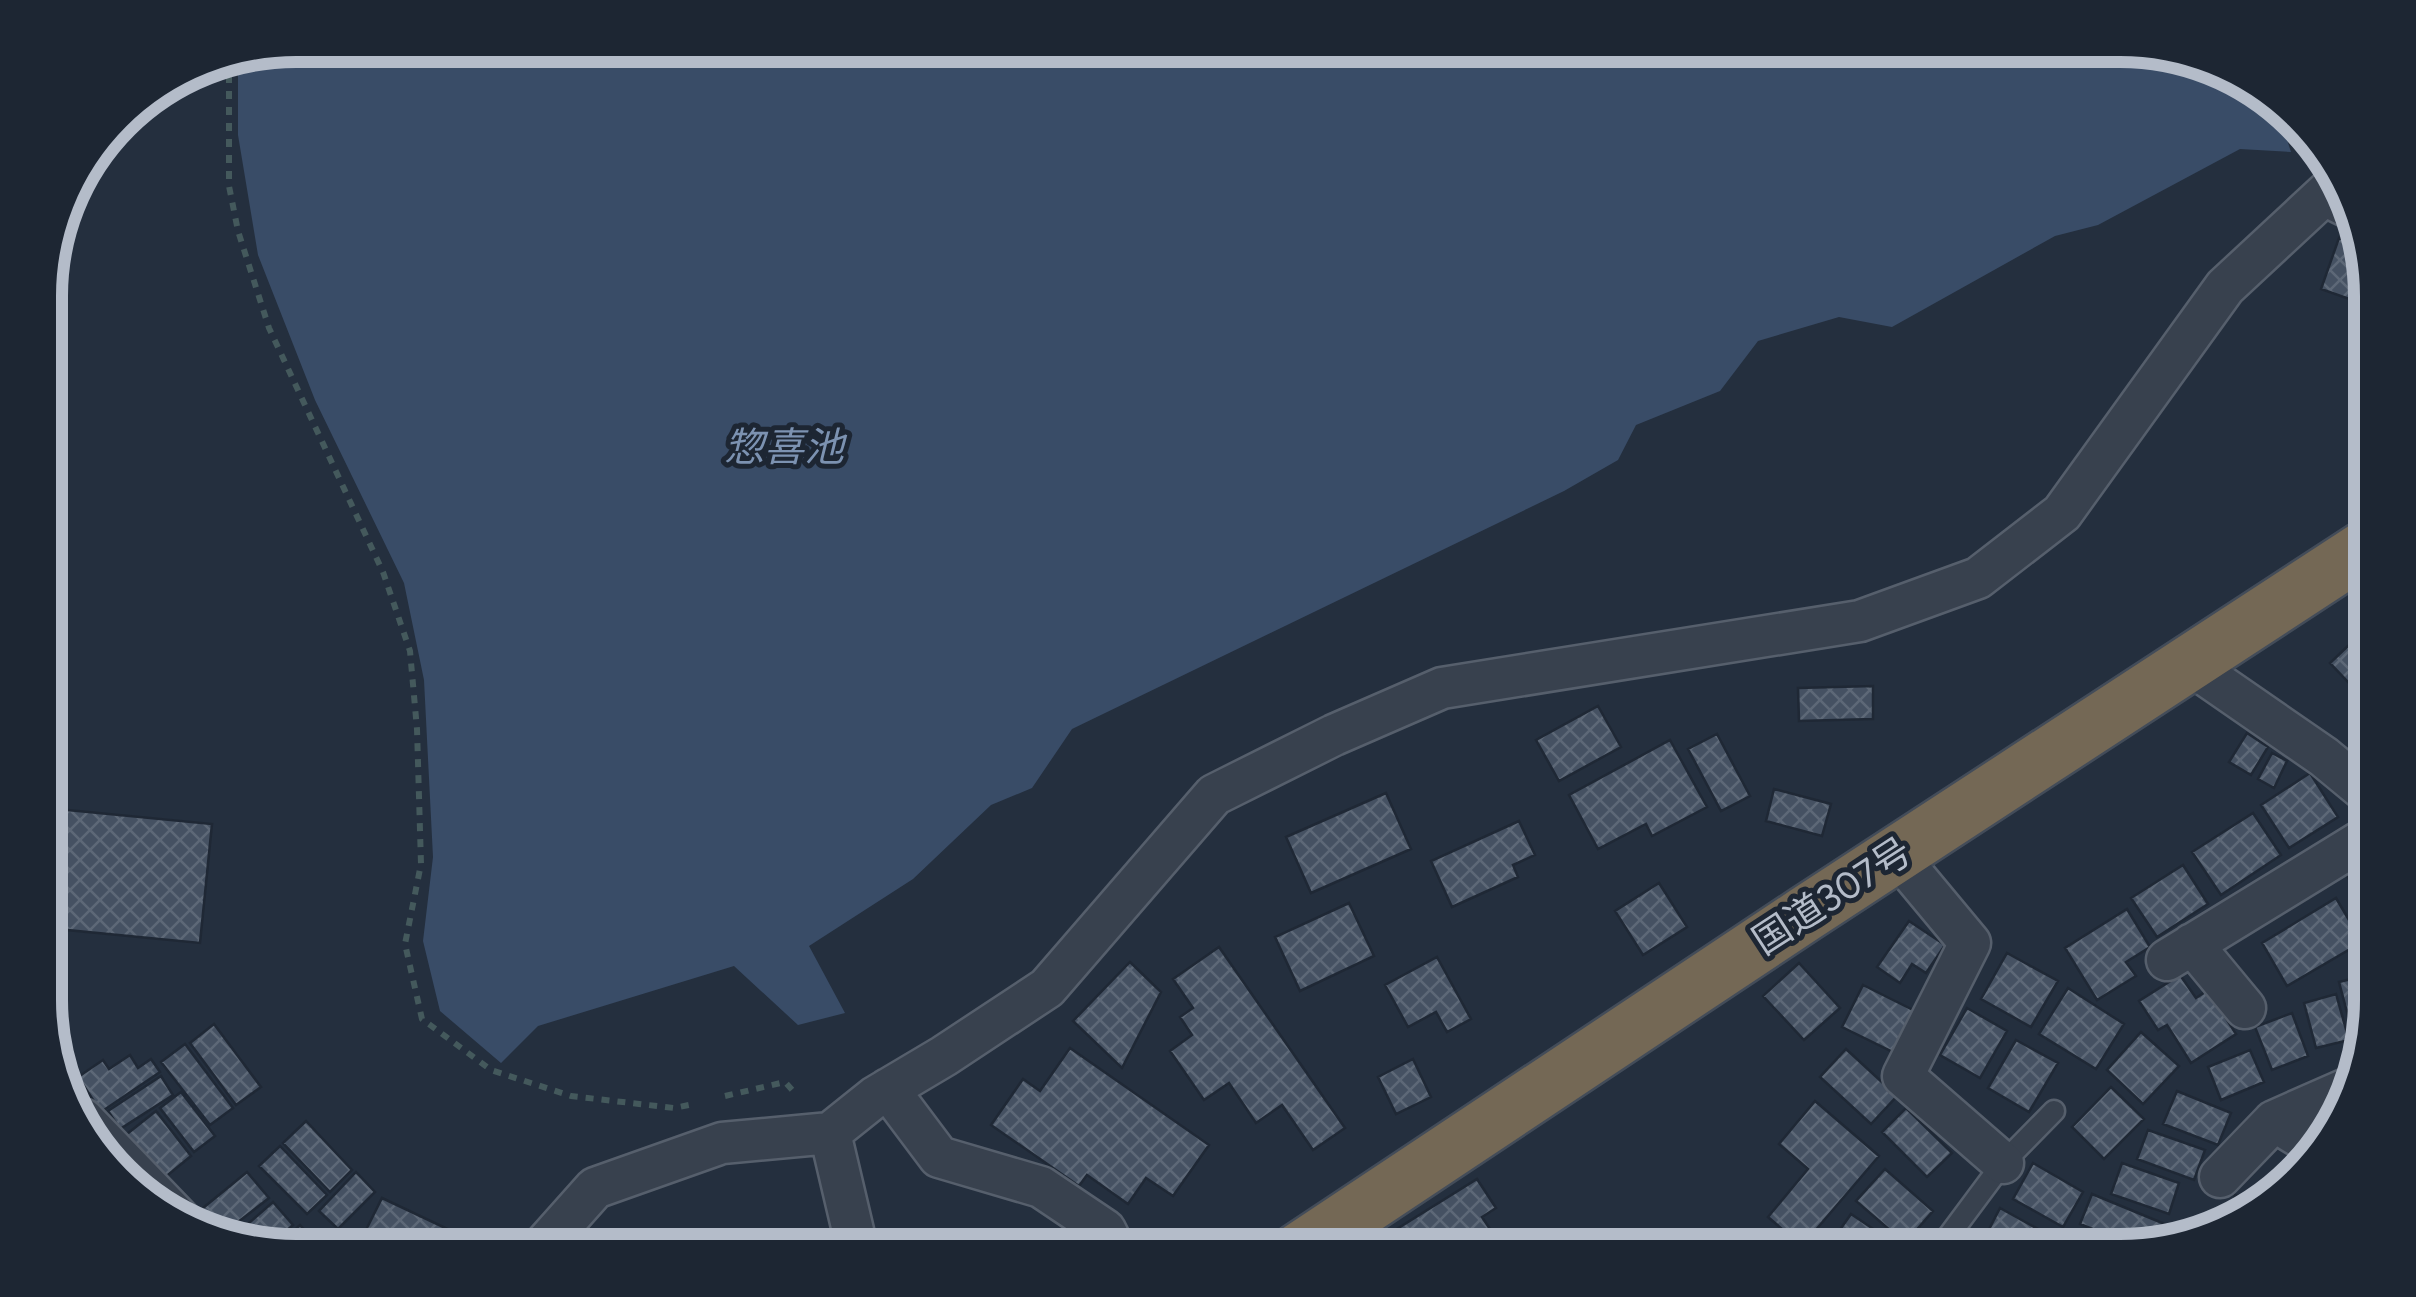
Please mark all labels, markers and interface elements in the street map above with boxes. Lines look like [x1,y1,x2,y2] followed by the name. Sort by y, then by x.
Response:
[724,423,848,471] water label: 惣喜池
[1744,828,1920,964] street label: 国道307号

